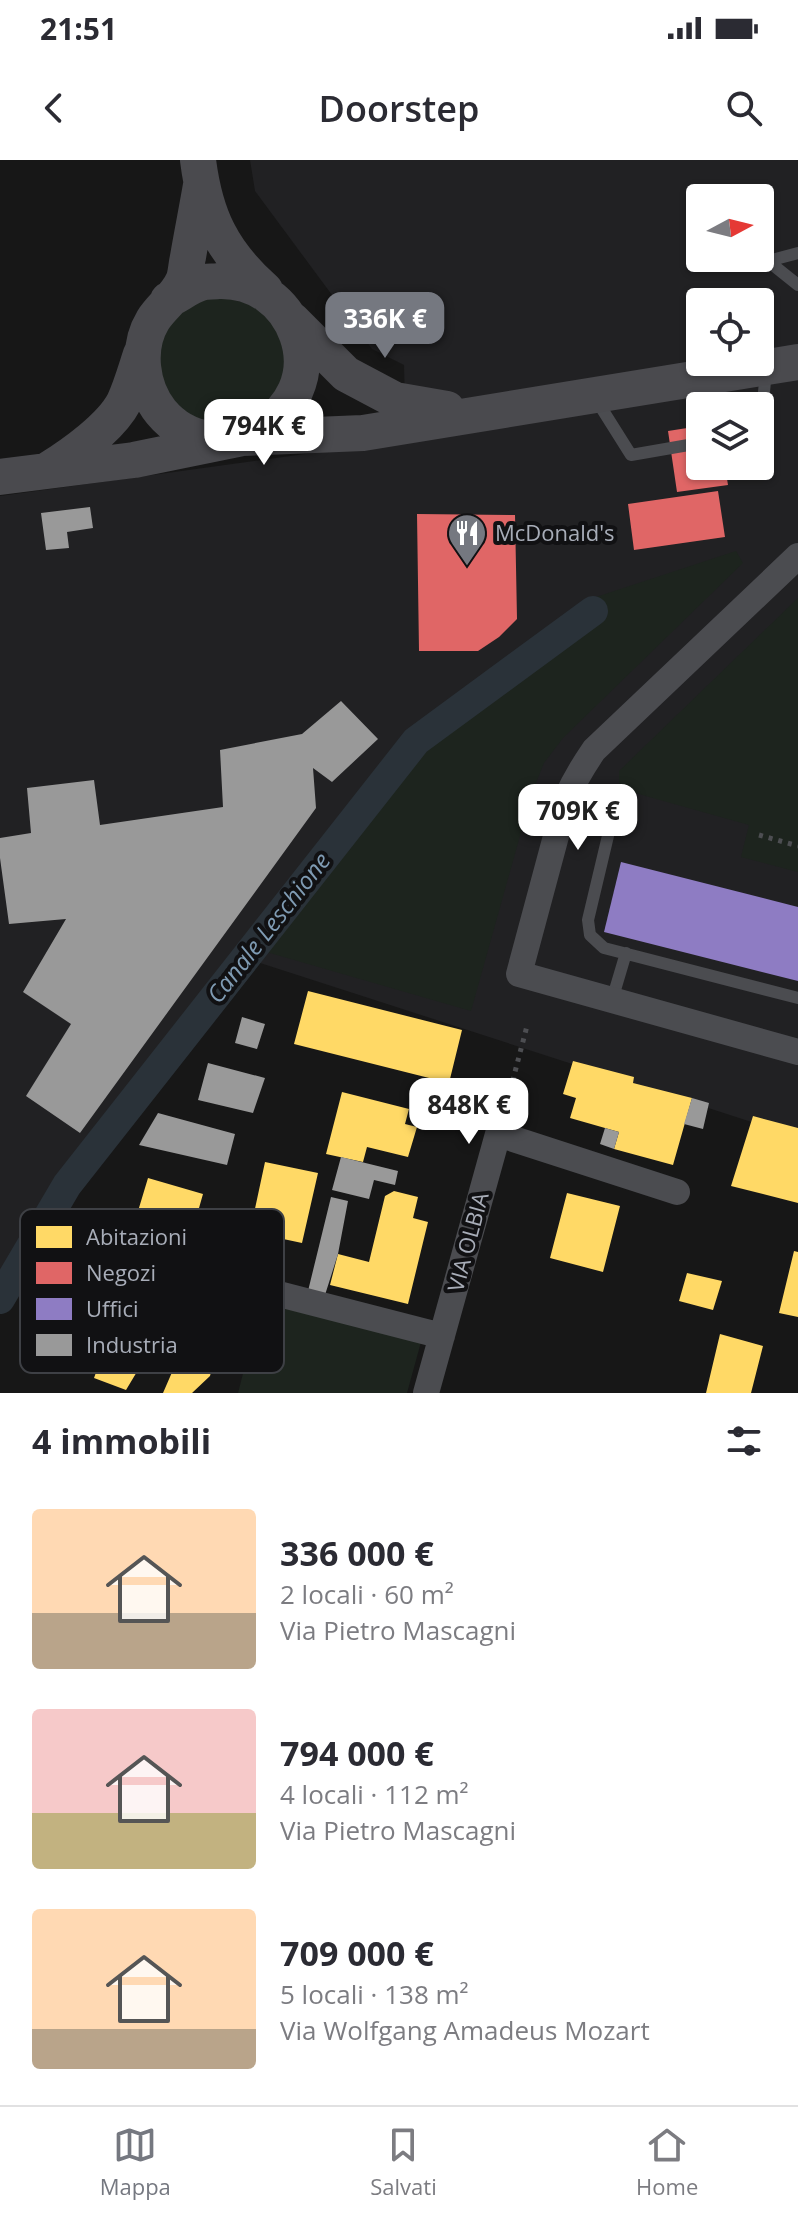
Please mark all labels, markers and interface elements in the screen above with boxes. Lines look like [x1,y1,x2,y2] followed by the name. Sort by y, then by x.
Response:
[40,8,117,49] text: 21:51
[319,84,479,133] text: Doorstep
[32,86,76,130] icon: back
[722,86,766,130] icon: search
[686,184,774,272] north arrow
[686,184,774,480] map controls
[686,288,774,376] button: locate
[320,292,450,360] pin: 336K €
[343,300,427,336] text: 336K €
[686,392,774,480] button: layers
[199,399,329,467] pin: 794K €
[222,407,306,443] text: 794K €
[446,512,488,567] restaurant icon: McDonald's
[495,517,615,547] place label: McDonald's
[513,784,643,852] pin: 709K €
[536,792,620,828] text: 709K €
[198,845,337,1009] water label: Canale Leschione
[404,1078,534,1146] pin: 848K €
[427,1086,511,1122] text: 848K €
[439,1189,495,1295] street label: VIA OLBIA
[20,1209,284,1373] legend
[86,1221,187,1251] text: Abitazioni
[86,1257,156,1287] text: Negozi
[86,1293,138,1323] text: Uffici
[86,1329,178,1359] text: Industria
[32,1418,211,1464] text: 4 immobili
[722,1419,766,1463] icon: filters
[280,1530,434,1576] text: 336 000 €
[96,1541,192,1637] icon: home
[280,1576,454,1612] text: 2 locali · 60 m²
[280,1612,516,1648] text: Via Pietro Mascagni
[280,1730,434,1776] text: 794 000 €
[96,1741,192,1837] icon: home
[280,1776,469,1812] text: 4 locali · 112 m²
[280,1812,516,1848] text: Via Pietro Mascagni
[280,1930,434,1976] text: 709 000 €
[96,1941,192,2037] icon: home
[280,1976,469,2012] text: 5 locali · 138 m²
[280,2012,650,2048] text: Via Wolfgang Amadeus Mozart
[100,2123,171,2201] tab: Mappa
[370,2123,437,2201] tab: Salvati
[636,2123,698,2201] tab: Home

